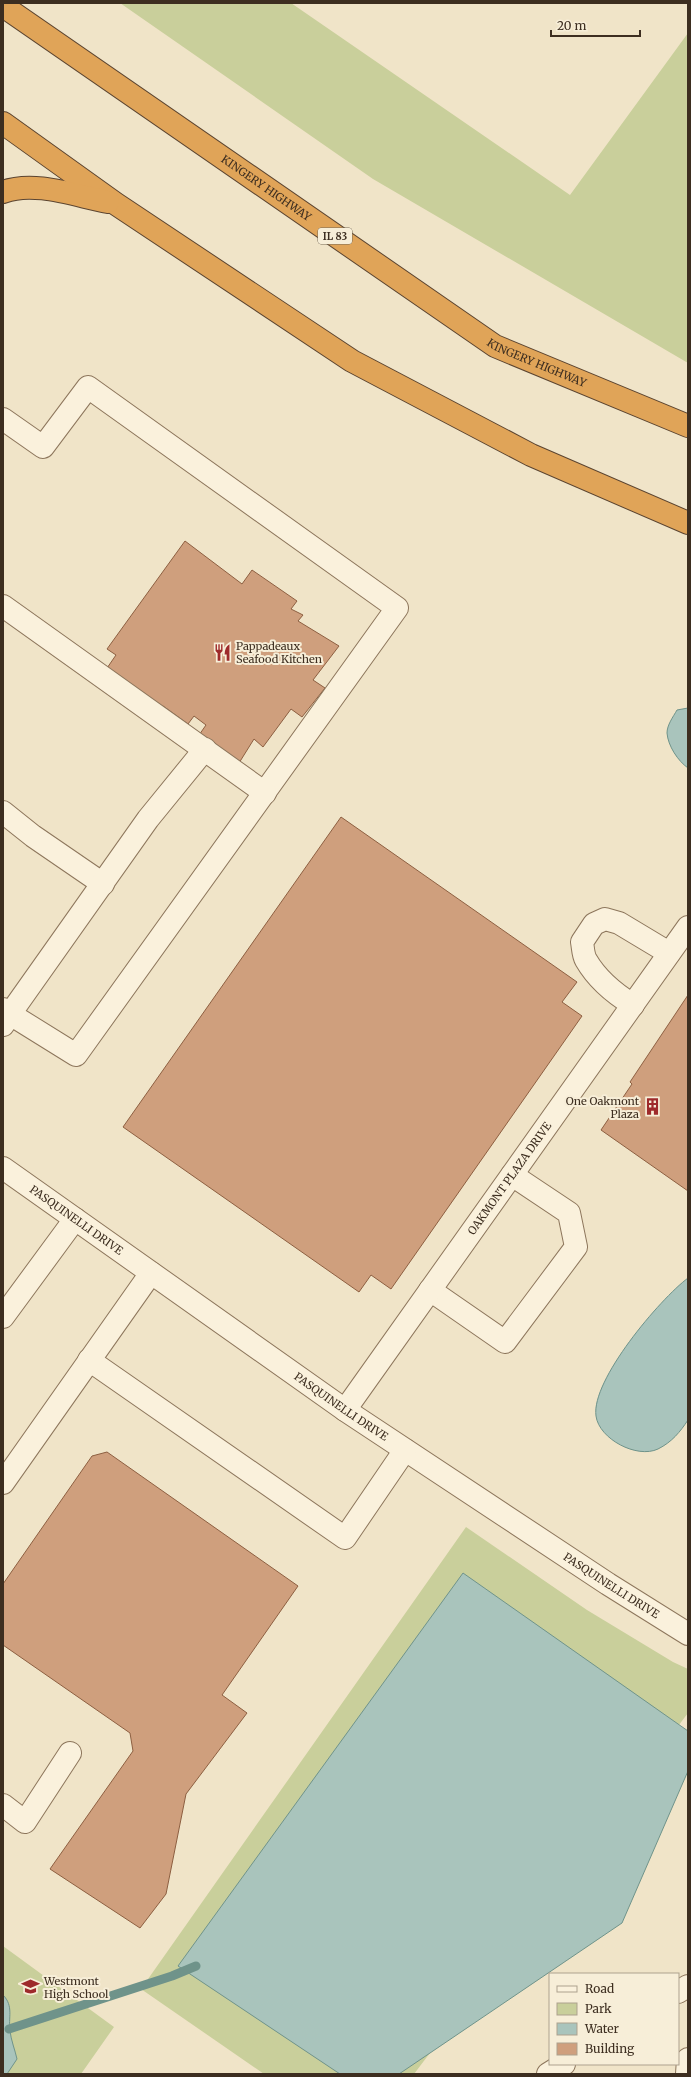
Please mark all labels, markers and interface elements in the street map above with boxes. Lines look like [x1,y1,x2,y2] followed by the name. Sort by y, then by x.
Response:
[551,12,640,38] scale bar
[557,18,586,33] text: 20 m
[218,152,315,224] street label: KINGERY HIGHWAY
[318,228,352,244] road number: IL 83
[484,336,589,390] street label: KINGERY HIGHWAY
[236,639,323,666] place label: Pappadeaux Seafood Kitchen
[213,642,233,662] restaurant icon: Pappadeaux Seafood Kitchen
[566,1094,640,1121] place label: One Oakmont Plaza
[642,1097,662,1117] building icon: One Oakmont Plaza
[465,1119,554,1238] street label: OAKMONT PLAZA DRIVE
[27,1182,126,1258] street label: PASQUINELLI DRIVE
[292,1369,391,1444] street label: PASQUINELLI DRIVE
[561,1550,662,1621] street label: PASQUINELLI DRIVE
[549,1973,679,2065] legend
[43,1974,109,2001] place label: Westmont High School
[21,1977,41,1997] school or university icon: Westmont High School
[585,1981,614,1996] text: Road
[585,2001,612,2016] text: Park
[584,2021,620,2036] text: Water
[585,2041,635,2056] text: Building

